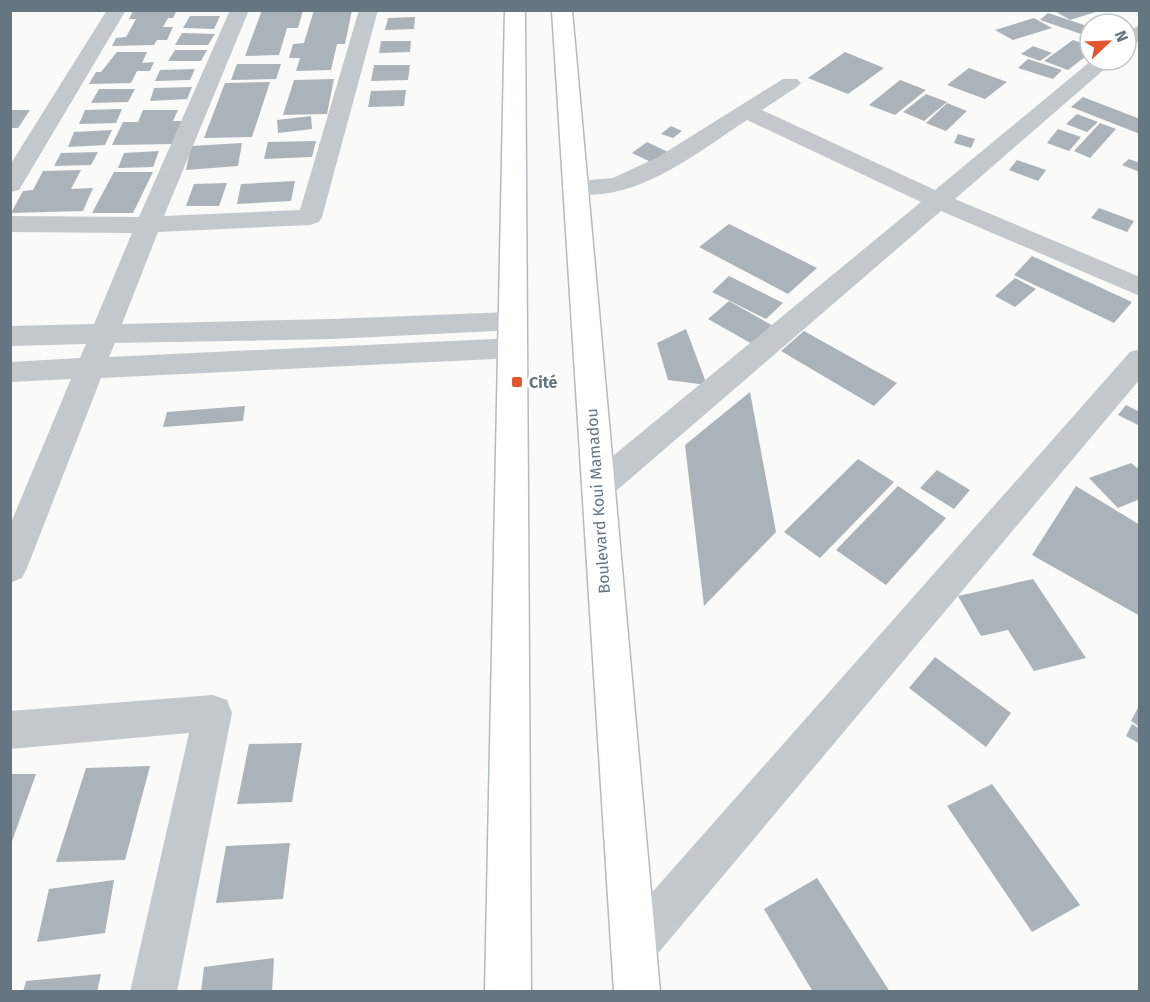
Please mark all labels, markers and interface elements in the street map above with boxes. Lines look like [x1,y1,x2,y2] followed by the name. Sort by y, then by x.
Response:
[1078,12,1138,72] north arrow
[1111,28,1132,45] text: N
[529,373,558,392] place label: Cité
[510,375,524,389] marker: Cité
[582,408,614,594] street label: Boulevard Koui Mamadou

